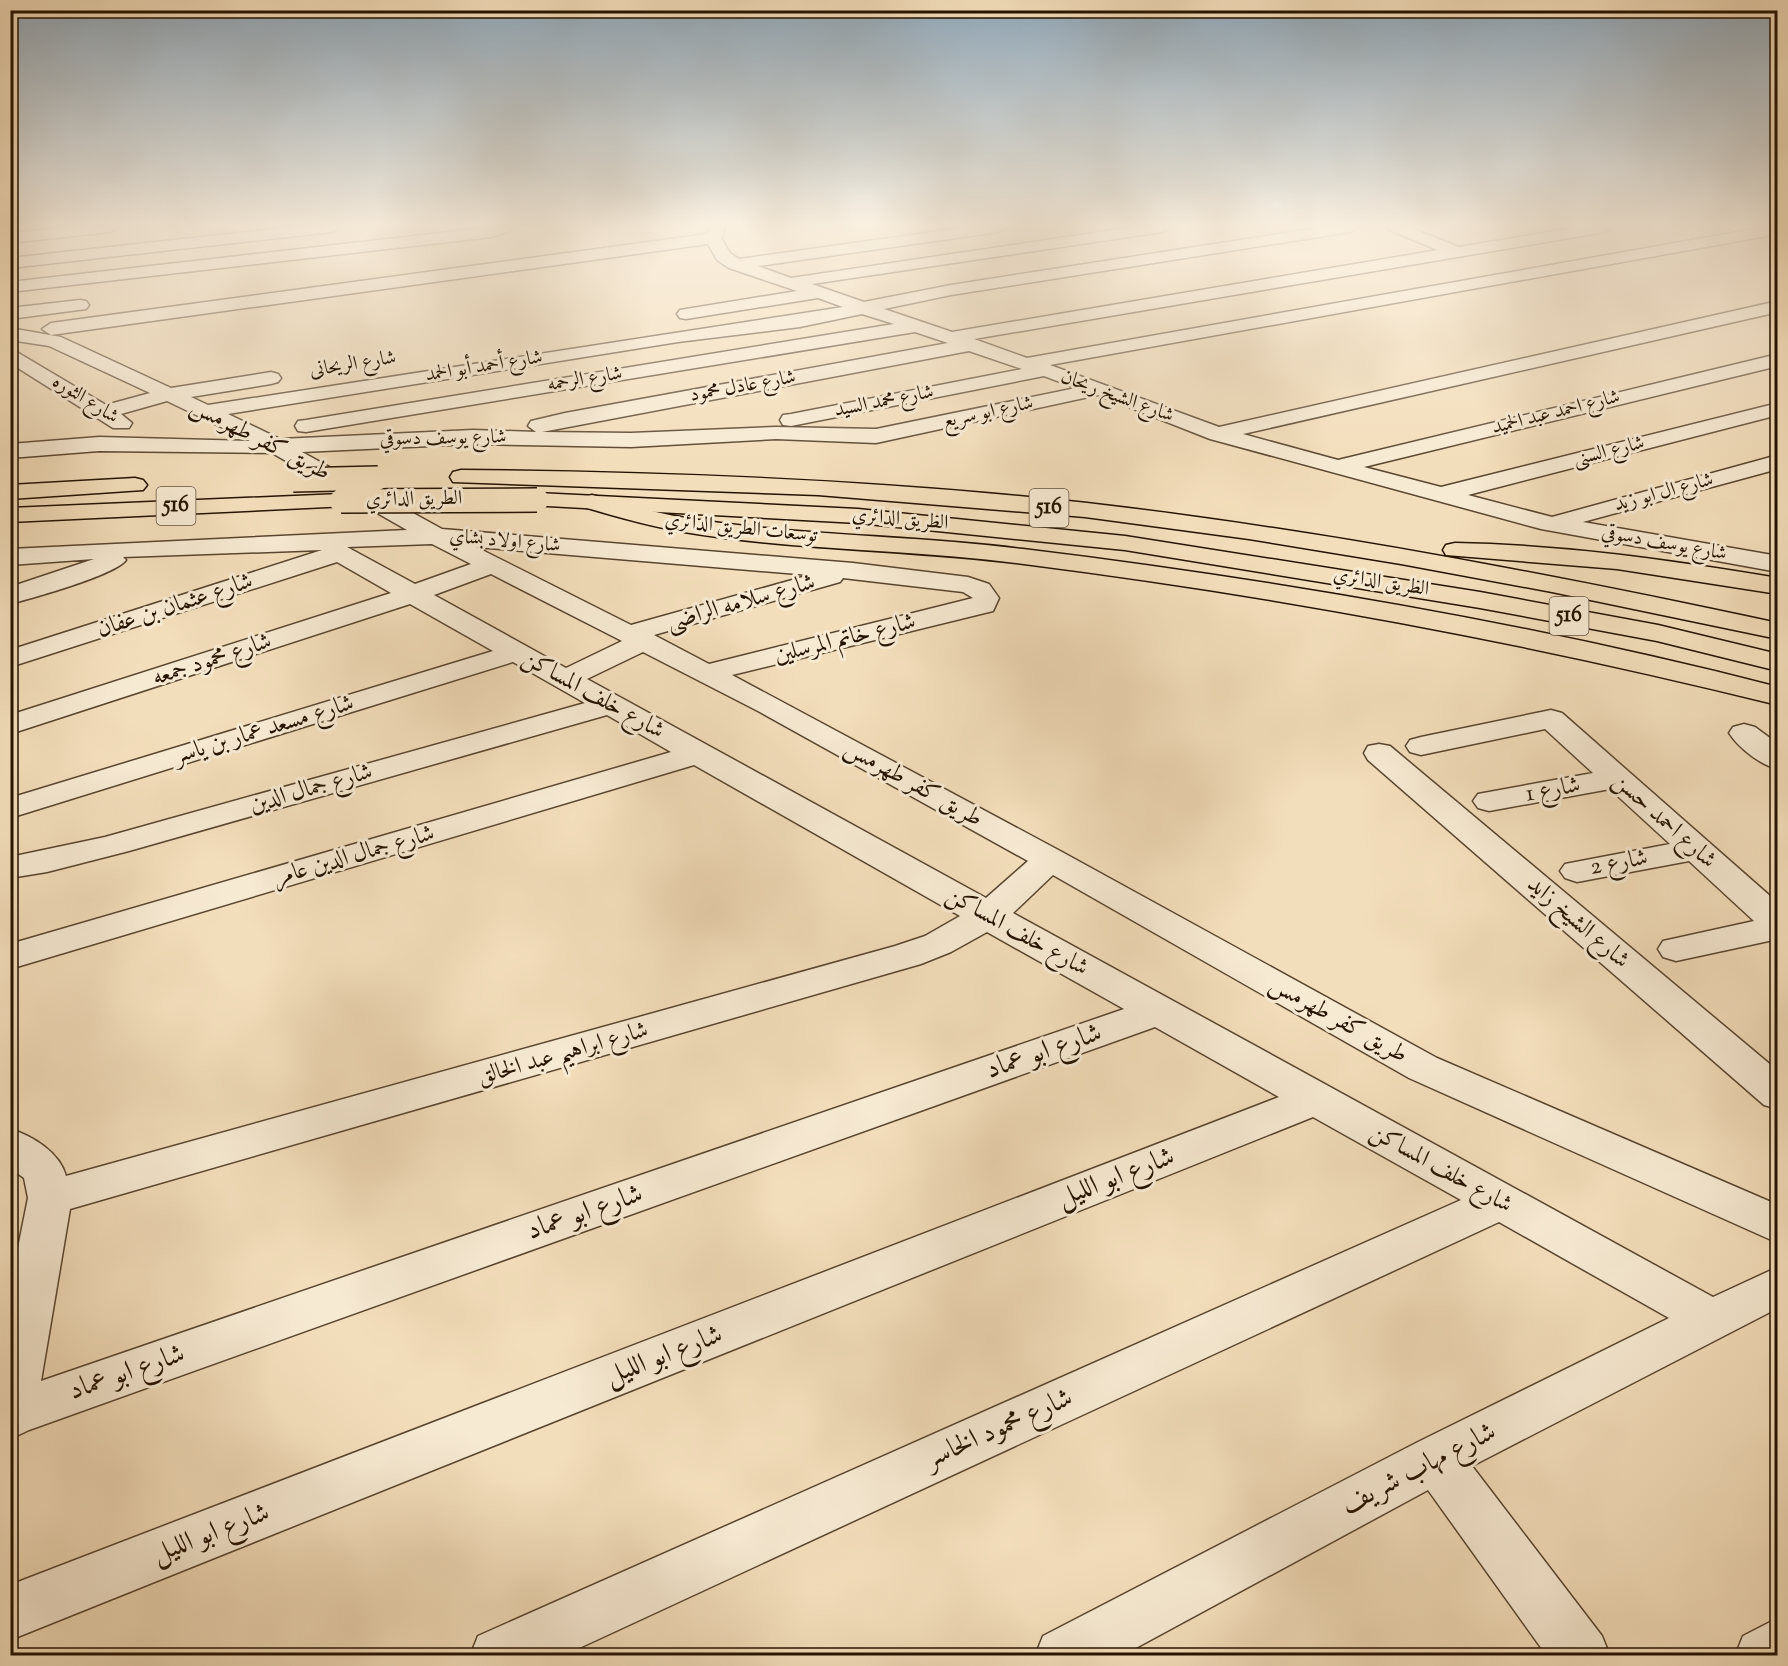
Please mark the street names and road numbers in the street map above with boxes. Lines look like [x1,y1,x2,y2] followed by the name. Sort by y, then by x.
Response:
[423,341,545,392] street label: شارع أحمد أبو الحمد
[308,344,399,387] street label: شارع الريحانى
[545,360,625,401] street label: شارع الرحمه
[688,363,798,412] street label: شارع عادل محمود
[1056,363,1178,432] street label: شارع الشيخ ريحان
[45,368,124,433] street label: شارع الثوره
[832,378,936,427] street label: شارع محمد السيد
[1489,383,1623,444] street label: شارع احمد عبد الحميد
[940,389,1036,438] street label: شارع ابو سريع
[184,390,336,490] street label: طريق كفر طهرمس
[379,423,507,456] street label: شارع يوسف دسوقي
[1570,429,1648,476] street label: شارع السنى
[1611,466,1717,521] street label: شارع ال ابو زيد
[365,485,463,515] street label: الطريق الدائري
[156,487,195,525] road number: 516
[1030,489,1068,527] road number: 516
[851,501,949,539] street label: الطريق الدائري
[663,507,819,551] street label: توسعات الطريق الدائري
[1599,519,1729,570] street label: شارع يوسف دسوقي
[448,523,562,562] street label: شارع اولاد بشاي
[1331,561,1431,605] street label: الطريق الدائري
[93,565,258,648] street label: شارع عثمان بن عفان
[663,566,820,641] street label: شارع سلامه الراضى
[1550,597,1588,635] road number: 516
[771,605,920,675] street label: شارع خاتم المرسلين
[148,625,276,696] street label: شارع محمود جمعه
[515,642,671,749] street label: شارع خلف المساكن
[167,686,359,775] street label: شارع مسعد عمار بن ياسر
[838,732,988,836] street label: طريق كفر طهرمس
[245,755,377,824] street label: شارع جمال الدين
[1604,765,1724,878] street label: شارع احمد حسن
[1523,768,1583,812] street label: شارع 1
[269,817,439,896] street label: شارع جمال الدين عامر
[1587,841,1651,886] street label: شارع 2
[1518,869,1637,979] street label: شارع الشيخ زايد
[939,879,1095,986] street label: شارع خلف المساكن
[1263,968,1413,1072] street label: طريق كفر طهرمس
[474,1013,654,1099] street label: شارع ابراهيم عبد الخالق
[981,1013,1108,1091] street label: شارع ابو عماد
[1363,1116,1519,1223] street label: شارع خلف المساكن
[1051,1137,1181,1220] street label: شارع ابو الليل
[522,1174,649,1252] street label: شارع ابو عماد
[599,1315,729,1398] street label: شارع ابو الليل
[64,1334,191,1412] street label: شارع ابو عماد
[916,1378,1080,1482] street label: شارع محمود الخاسر
[1334,1413,1504,1526] street label: شارع مهاب شريف
[146,1493,276,1576] street label: شارع ابو الليل

